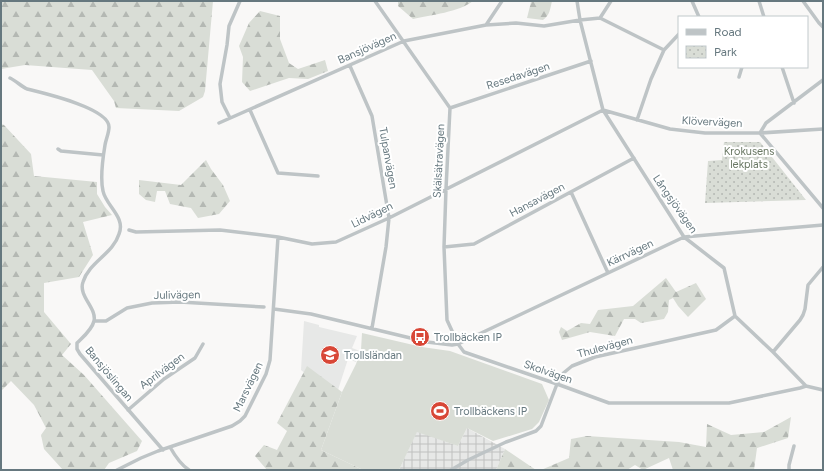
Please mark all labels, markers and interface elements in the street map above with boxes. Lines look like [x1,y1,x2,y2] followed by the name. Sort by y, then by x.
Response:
[678,16,808,68] legend
[714,25,742,39] text: Road
[336,29,398,67] street label: Bansjövägen
[714,45,737,59] text: Park
[485,60,551,92] street label: Resedavägen
[681,114,743,130] street label: Klövervägen
[431,124,447,198] street label: Skälsätravägen
[376,126,400,190] street label: Tulpanvägen
[724,145,774,171] park label: Krokusens lekplats
[650,172,700,236] street label: Långsjövägen
[507,180,567,220] street label: Hansavägen
[349,199,395,231] street label: Lidvägen
[605,237,655,269] street label: Kärrvägen
[154,288,200,302] street label: Julivägen
[409,326,431,348] bus stop icon: Trollbäcken IP
[434,331,503,344] place label: Trollbäcken IP
[576,333,634,361] street label: Thulevägen
[82,344,136,404] street label: Bansjöslingan
[319,344,341,366] school or university icon: Trollsländan
[344,349,402,362] place label: Trollsländan
[137,350,187,392] street label: Aprilvägen
[522,358,574,386] street label: Skolvägen
[230,360,266,414] street label: Marsvägen
[429,400,451,422] sports icon: Trollbäckens IP
[454,405,528,418] place label: Trollbäckens IP

